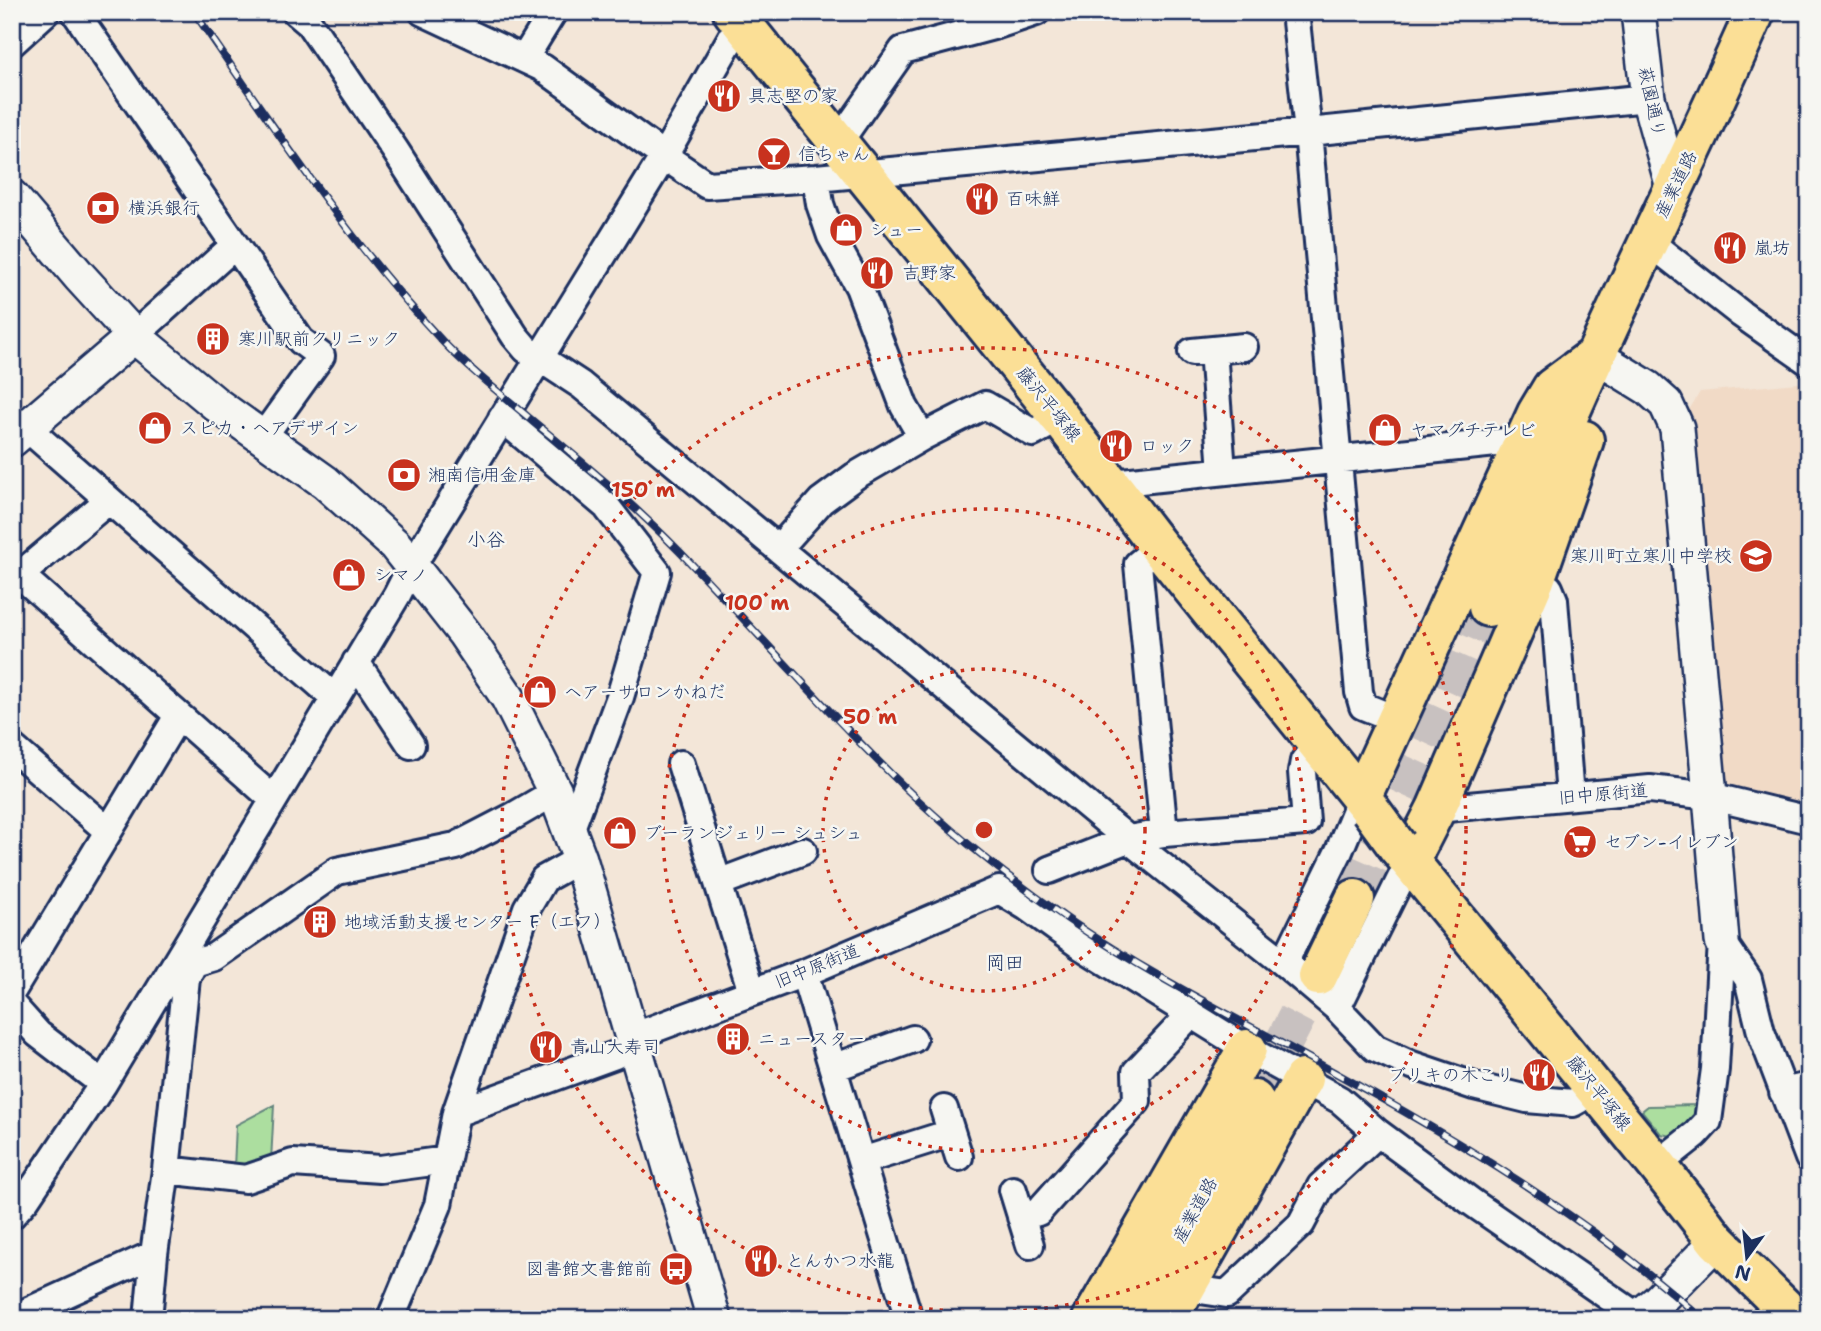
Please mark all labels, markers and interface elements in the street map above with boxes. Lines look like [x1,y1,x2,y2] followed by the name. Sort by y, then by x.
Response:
[1633,64,1671,140] street label: 萩園通り
[705,77,743,115] restaurant icon: 具志堅の家
[748,84,838,108] place label: 具志堅の家
[755,135,793,173] bar icon: 信ちゃん
[798,142,870,166] place label: 信ちゃん
[1649,146,1703,222] street label: 産業道路
[963,180,1001,218] restaurant icon: 百味鮮
[1006,187,1060,211] place label: 百味鮮
[84,189,122,227] bank icon: 横浜銀行
[128,196,200,220] place label: 横浜銀行
[827,211,865,249] shop icon: シュー
[870,218,923,242] place label: シュー
[1711,229,1749,267] restaurant icon: 嵐坊
[1754,236,1790,260] place label: 嵐坊
[858,254,896,292] restaurant icon: 吉野家
[902,261,956,285] place label: 吉野家
[194,320,232,358] building icon: 寒川駅前クリニック
[238,327,400,351] place label: 寒川駅前クリニック
[1011,361,1087,447] street label: 藤沢平塚線
[136,409,174,447] shop icon: スピカ・ヘアデザイン
[1366,411,1404,449] shop icon: ヤマグチテレビ
[180,416,359,440] place label: スピカ・ヘアデザイン
[1410,418,1536,442] place label: ヤマグチテレビ
[1097,427,1135,465] restaurant icon: ロック
[1140,434,1194,458] place label: ロック
[385,456,423,494] bank icon: 湘南信用金庫
[428,463,536,487] place label: 湘南信用金庫
[611,476,675,504] text: 150 m
[467,527,505,552] district label: 小谷
[1737,537,1775,575] school or university icon: 寒川町立寒川中学校
[1570,544,1732,568] place label: 寒川町立寒川中学校
[330,556,368,594] shop icon: シマノ
[374,563,428,587] place label: シマノ
[725,589,789,617] text: 100 m
[521,673,559,711] shop icon: ヘアーサロンかねだ
[564,680,726,704] place label: ヘアーサロンかねだ
[843,703,897,731] text: 50 m
[1557,778,1649,810] street label: 旧中原街道
[601,814,639,852] shop icon: ブーランジェリー シュシュ
[972,818,996,842] centre of rings
[644,821,863,845] place label: ブーランジェリー シュシュ
[1561,823,1599,861] supermarket icon: セブン-イレブン
[1604,830,1739,854] place label: セブン-イレブン
[301,903,339,941] building icon: 地域活動支援センター F（エフ）
[344,910,612,934] place label: 地域活動支援センター F（エフ）
[771,938,863,994] street label: 旧中原街道
[986,950,1024,975] district label: 岡田
[714,1020,752,1058] building icon: ニュースター
[758,1027,865,1051] place label: ニュースター
[527,1028,565,1066] restaurant icon: 青山大寿司
[570,1035,660,1059] place label: 青山大寿司
[1561,1050,1637,1136] street label: 藤沢平塚線
[1520,1056,1558,1094] restaurant icon: ブリキの木こり
[1388,1063,1514,1087] place label: ブリキの木こり
[1167,1173,1223,1247] street label: 産業道路
[1713,1222,1783,1292] north arrow
[742,1242,780,1280] restaurant icon: とんかつ水龍
[786,1249,894,1273] place label: とんかつ水龍
[657,1250,695,1288] bus stop icon: 図書館文書館前
[526,1257,652,1281] place label: 図書館文書館前
[1732,1259,1753,1287] text: N

